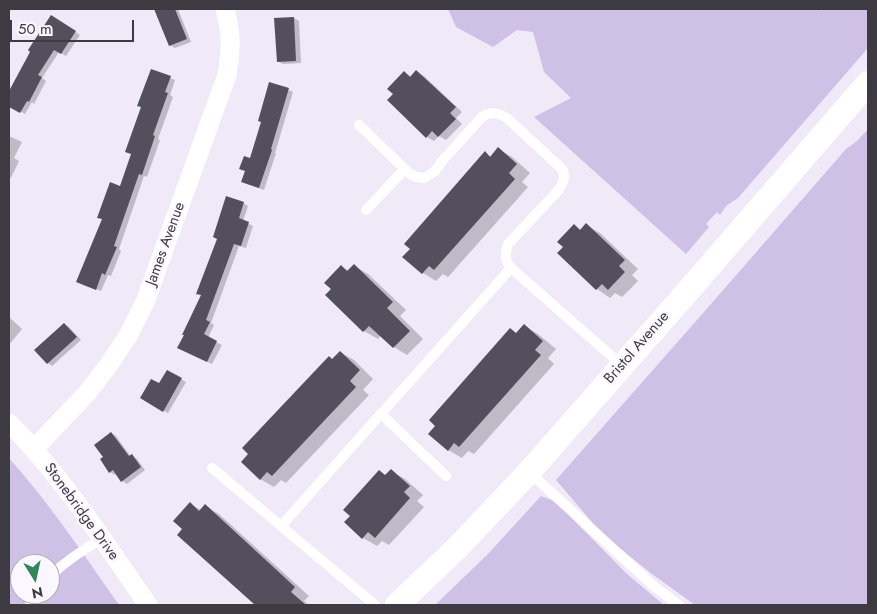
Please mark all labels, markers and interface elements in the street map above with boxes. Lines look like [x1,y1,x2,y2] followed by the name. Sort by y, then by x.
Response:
[12,10,136,42] scale bar
[18,18,52,40] text: 50 m
[143,200,189,288] street label: James Avenue
[601,308,673,388] street label: Bristol Avenue
[40,460,122,564] street label: Stonebridge Drive
[10,554,60,604] north arrow
[30,582,45,604] text: N

